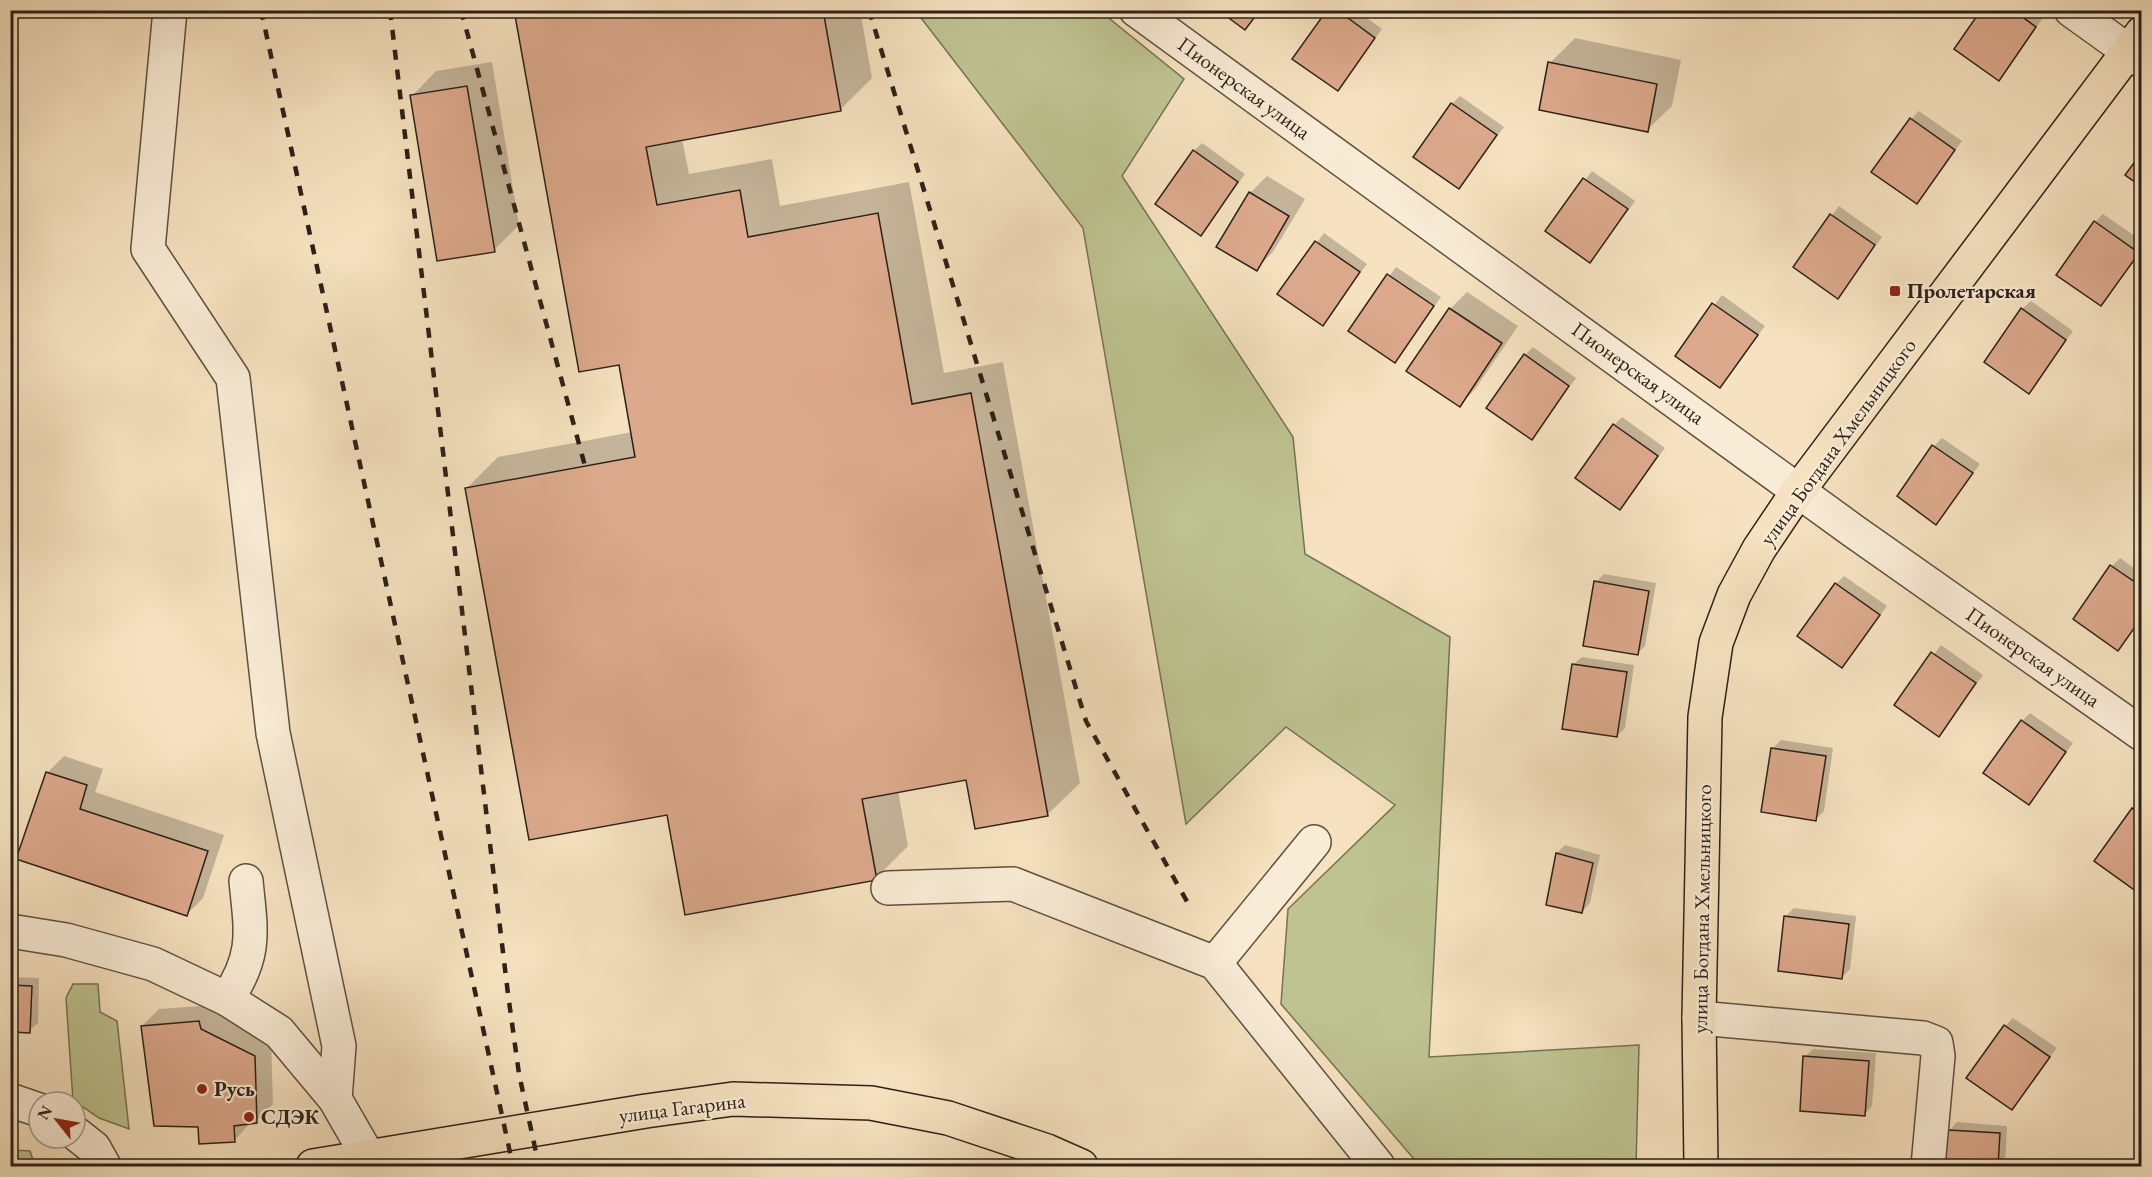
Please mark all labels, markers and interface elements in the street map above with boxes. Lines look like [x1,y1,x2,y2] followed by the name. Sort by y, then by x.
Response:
[1173,30,1317,145] street label: Пионерская улица
[1907,277,2036,304] place label: Пролетарская
[1888,284,1902,298] marker: Пролетарская
[1567,315,1711,430] street label: Пионерская улица
[1753,333,1922,551] street label: улица Богдана Хмельницкого
[1961,600,2106,713] street label: Пионерская улица
[1686,784,1717,1034] street label: улица Богдана Хмельницкого
[214,1075,255,1102] place label: Русь
[195,1082,209,1096] marker: Русь
[617,1086,747,1129] street label: улица Гагарина
[27,1090,87,1150] north arrow
[32,1102,57,1123] text: N
[261,1103,321,1130] place label: СДЭК
[242,1110,256,1124] marker: СДЭК

